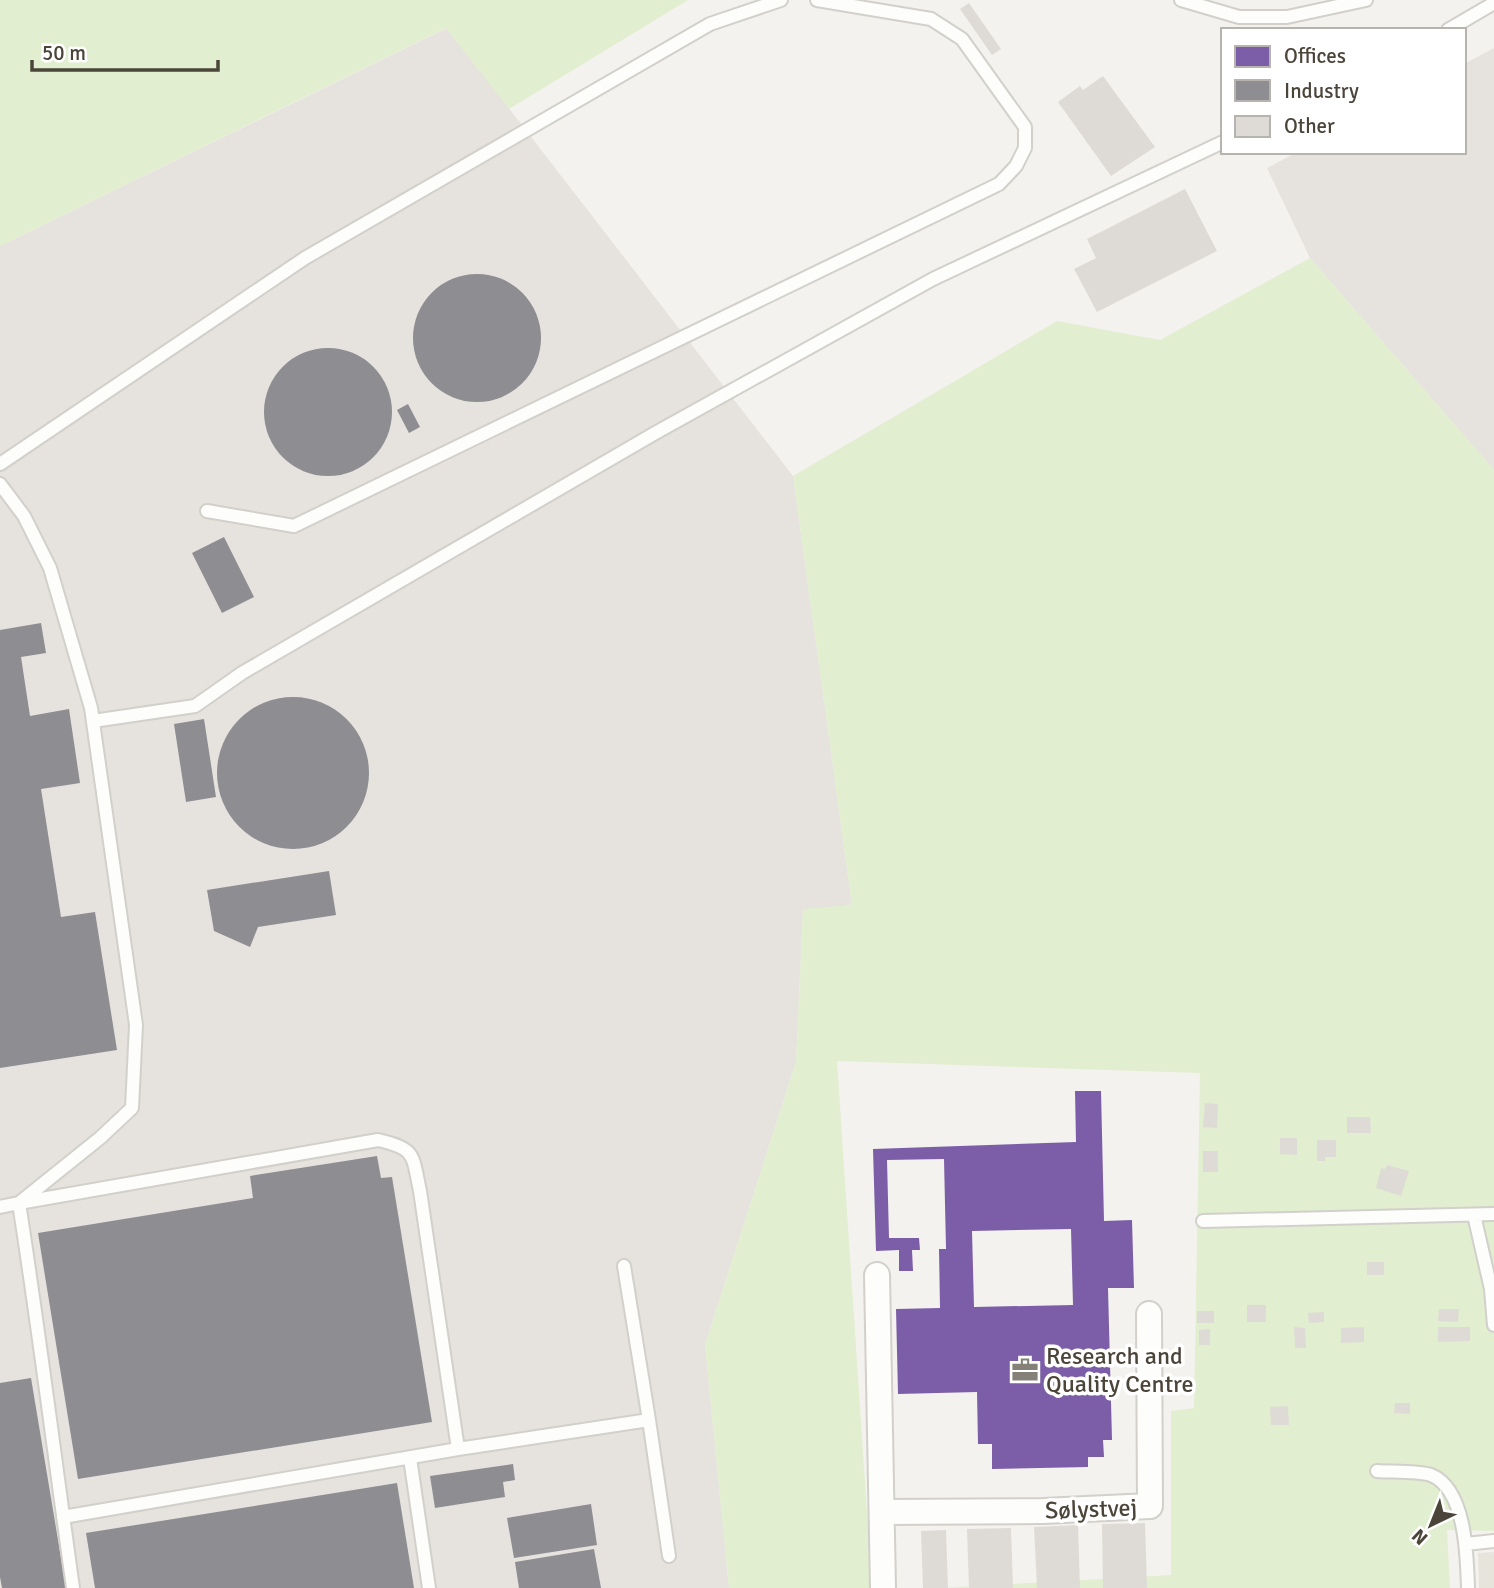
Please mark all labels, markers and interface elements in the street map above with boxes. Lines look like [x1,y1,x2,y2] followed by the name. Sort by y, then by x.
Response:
[32,28,217,72] scale bar
[1221,28,1466,154] legend
[42,40,86,66] text: 50 m
[1284,43,1346,69] text: Offices
[1284,78,1359,104] text: Industry
[1284,113,1335,139] text: Other
[1046,1341,1193,1399] place label: Research and Quality Centre
[1010,1355,1040,1385] office icon: Research and Quality Centre
[1396,1490,1466,1560] north arrow
[1044,1492,1138,1526] street label: Sølystvej
[1407,1523,1433,1550] text: N

